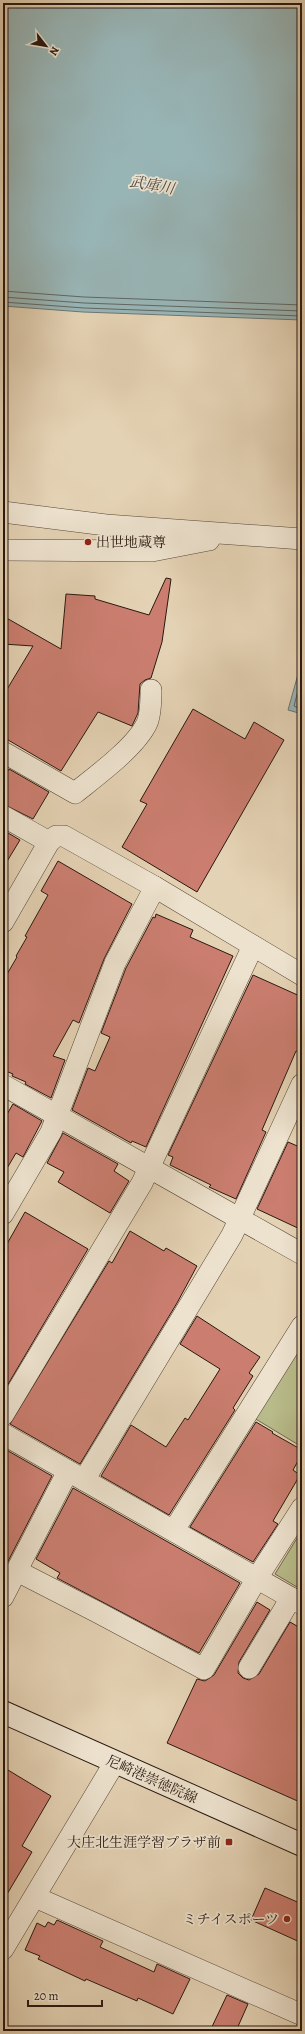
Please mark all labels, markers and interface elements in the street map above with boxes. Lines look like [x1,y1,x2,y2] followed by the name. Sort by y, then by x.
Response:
[26,26,66,66] north arrow
[46,44,63,58] text: N
[128,171,178,199] water label: 武庫川
[96,533,166,552] place label: 出世地蔵尊
[83,537,93,547] marker: 出世地蔵尊
[103,1751,200,1808] street label: 尼崎港崇徳院線
[67,1833,221,1852] place label: 大庄北生涯学習プラザ前
[224,1837,234,1847] marker: 大庄北生涯学習プラザ前
[183,1910,279,1929] place label: ミチイスポーツ
[282,1914,292,1924] marker: ミチイスポーツ
[28,1982,102,2008] scale bar
[34,1988,58,2004] text: 20 m

